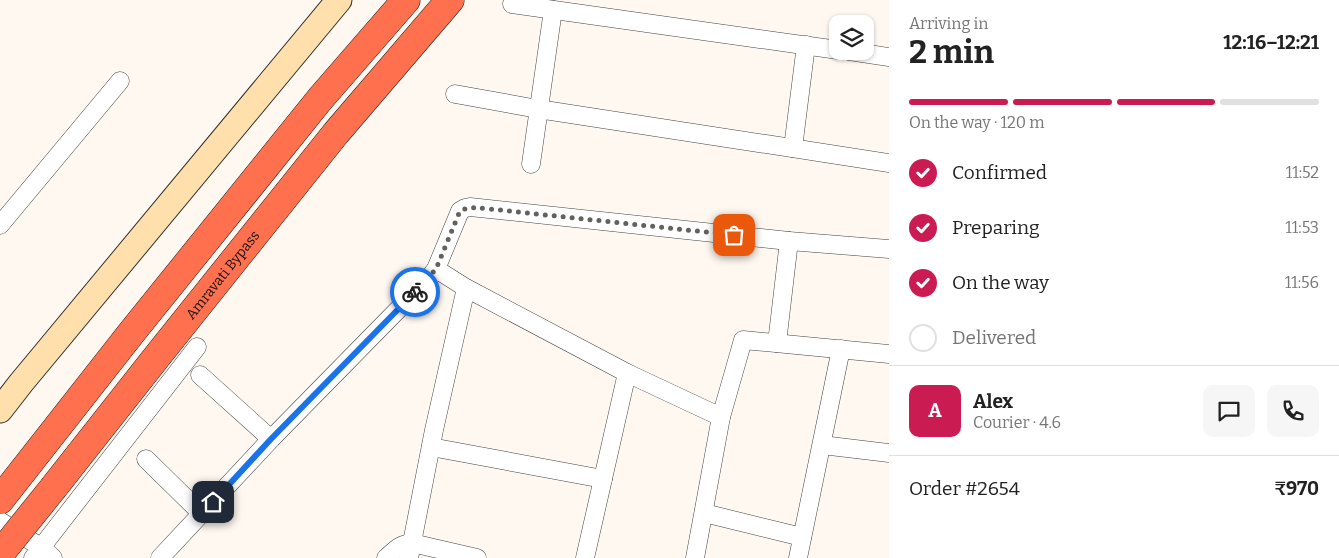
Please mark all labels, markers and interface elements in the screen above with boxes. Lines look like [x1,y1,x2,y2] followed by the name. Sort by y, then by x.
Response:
[909,14,988,33] text: Arriving in
[829,15,874,60] map controls
[829,15,874,60] button: layers
[1223,31,1319,54] text: 12:16–12:21
[909,33,994,71] text: 2 min
[909,113,1044,132] text: On the way · 120 m
[909,159,937,187] icon: check
[952,161,1047,184] text: Confirmed
[1286,163,1319,182] text: 11:52
[713,214,755,256] pin
[909,214,937,242] icon: check
[952,216,1040,239] text: Preparing
[1285,218,1319,237] text: 11:53
[720,221,748,249] icon: bag
[182,227,263,323] street label: Amravati Bypass
[390,267,440,317] courier
[909,269,937,297] icon: check
[952,271,1049,294] text: On the way
[1285,273,1319,292] text: 11:56
[401,278,429,306] icon: bike
[952,326,1036,349] text: Delivered
[1203,385,1255,437] button: chat
[1267,385,1319,437] button: phone
[973,390,1013,413] text: Alex
[928,399,942,422] text: A
[973,413,1061,432] text: Courier · 4.6
[909,477,1020,500] text: Order #2654
[1274,477,1319,500] text: ₹970
[192,481,234,523] pin
[199,488,227,516] icon: home

